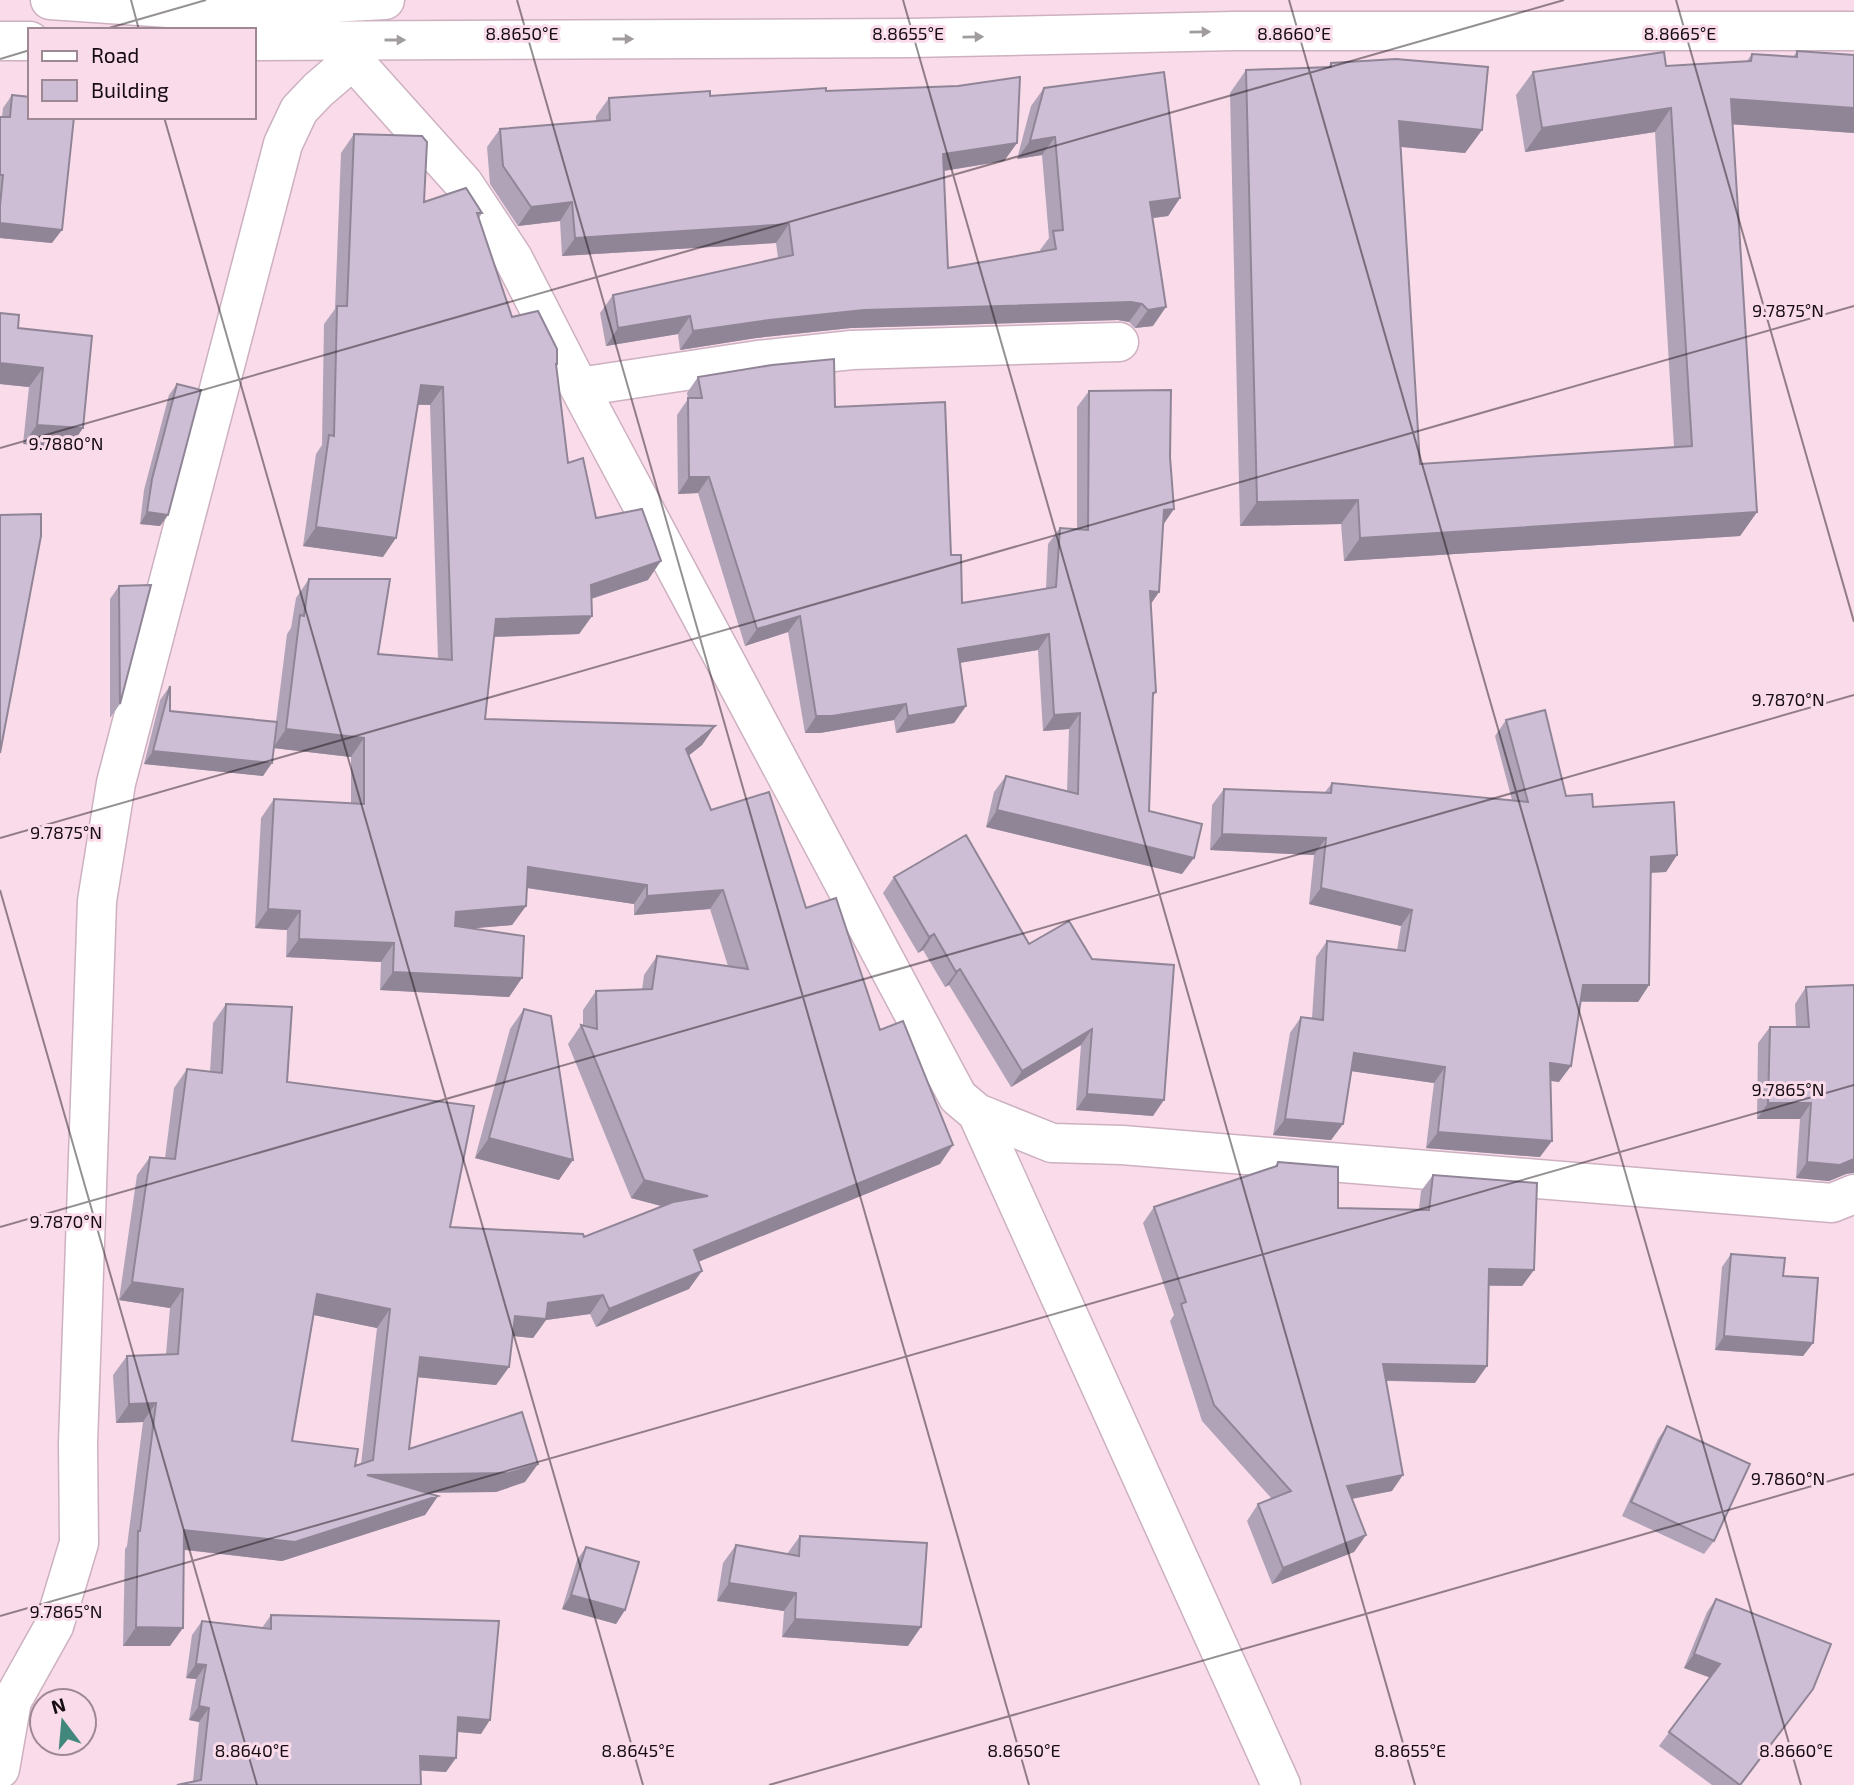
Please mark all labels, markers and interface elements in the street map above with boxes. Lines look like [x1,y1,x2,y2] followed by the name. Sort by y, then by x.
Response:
[485,22,559,44] text: 8.8650°E
[872,22,944,44] text: 8.8655°E
[1257,22,1331,44] text: 8.8660°E
[1644,22,1716,44] text: 8.8665°E
[1190,26,1212,38] one-way arrow
[28,28,256,119] legend
[962,31,984,42] one-way arrow
[612,33,634,45] one-way arrow
[385,34,407,46] one-way arrow
[91,42,139,67] text: Road
[91,77,169,102] text: Building
[1752,299,1824,321] text: 9.7875°N
[29,432,103,454] text: 9.7880°N
[1751,688,1825,710] text: 9.7870°N
[30,821,102,843] text: 9.7875°N
[1751,1078,1825,1100] text: 9.7865°N
[29,1210,103,1232] text: 9.7870°N
[1751,1467,1825,1489] text: 9.7860°N
[29,1600,103,1622] text: 9.7865°N
[28,1687,98,1757] north arrow
[48,1692,68,1718] text: N
[215,1739,289,1761] text: 8.8640°E
[601,1739,675,1761] text: 8.8645°E
[987,1739,1061,1761] text: 8.8650°E
[1374,1739,1446,1761] text: 8.8655°E
[1759,1739,1833,1761] text: 8.8660°E

